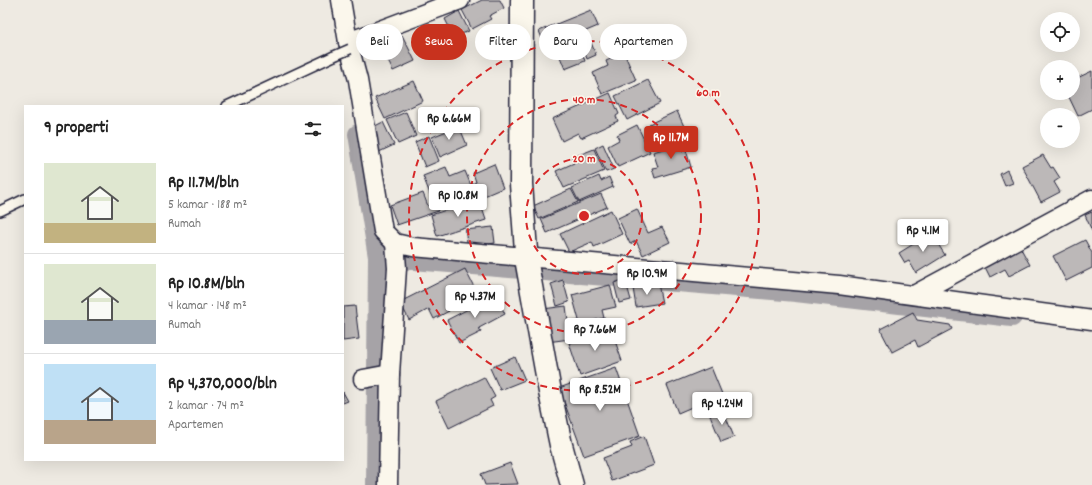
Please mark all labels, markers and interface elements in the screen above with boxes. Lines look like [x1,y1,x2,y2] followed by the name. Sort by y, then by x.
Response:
[1040,12,1080,148] map controls
[1040,12,1080,52] button: locate
[356,24,403,60] chip: Beli
[411,24,467,60] chip: Sewa
[475,24,531,60] chip: Filter
[539,24,592,60] chip: Baru
[600,24,687,60] chip: Apartemen
[1040,60,1080,100] button: +
[696,85,720,102] text: 60 m
[573,92,595,109] text: 40 m
[408,107,490,141] pin: Rp 6.66M
[1040,108,1080,148] button: −
[427,110,471,129] text: Rp 6.66M
[44,117,108,141] text: 9 properti
[302,118,324,140] icon: filters
[630,126,712,160] pin: Rp 11.7M
[653,129,689,148] text: Rp 11.7M
[573,151,595,168] text: 20 m
[168,172,239,196] text: Rp 11.7M/bln
[76,179,124,227] icon: home
[417,184,499,218] pin: Rp 10.8M
[438,187,478,206] text: Rp 10.8M
[168,196,247,215] text: 5 kamar · 188 m²
[577,209,591,223] centre of rings
[168,215,201,234] text: Rumah
[886,219,960,253] pin: Rp 4.1M
[906,222,940,241] text: Rp 4.1M
[606,262,688,296] pin: Rp 10.9M
[627,265,667,284] text: Rp 10.9M
[168,273,245,297] text: Rp 10.8M/bln
[76,280,124,328] icon: home
[434,285,516,319] pin: Rp 4.37M
[454,288,496,307] text: Rp 4.37M
[168,297,247,316] text: 4 kamar · 148 m²
[168,316,201,335] text: Rumah
[554,318,636,352] pin: Rp 7.66M
[574,321,616,340] text: Rp 7.66M
[168,373,277,397] text: Rp 4,370,000/bln
[559,378,641,412] pin: Rp 8.52M
[76,380,124,428] icon: home
[579,381,621,400] text: Rp 8.52M
[681,392,763,426] pin: Rp 4.24M
[701,395,743,414] text: Rp 4.24M
[168,397,244,416] text: 2 kamar · 74 m²
[168,416,223,435] text: Apartemen

